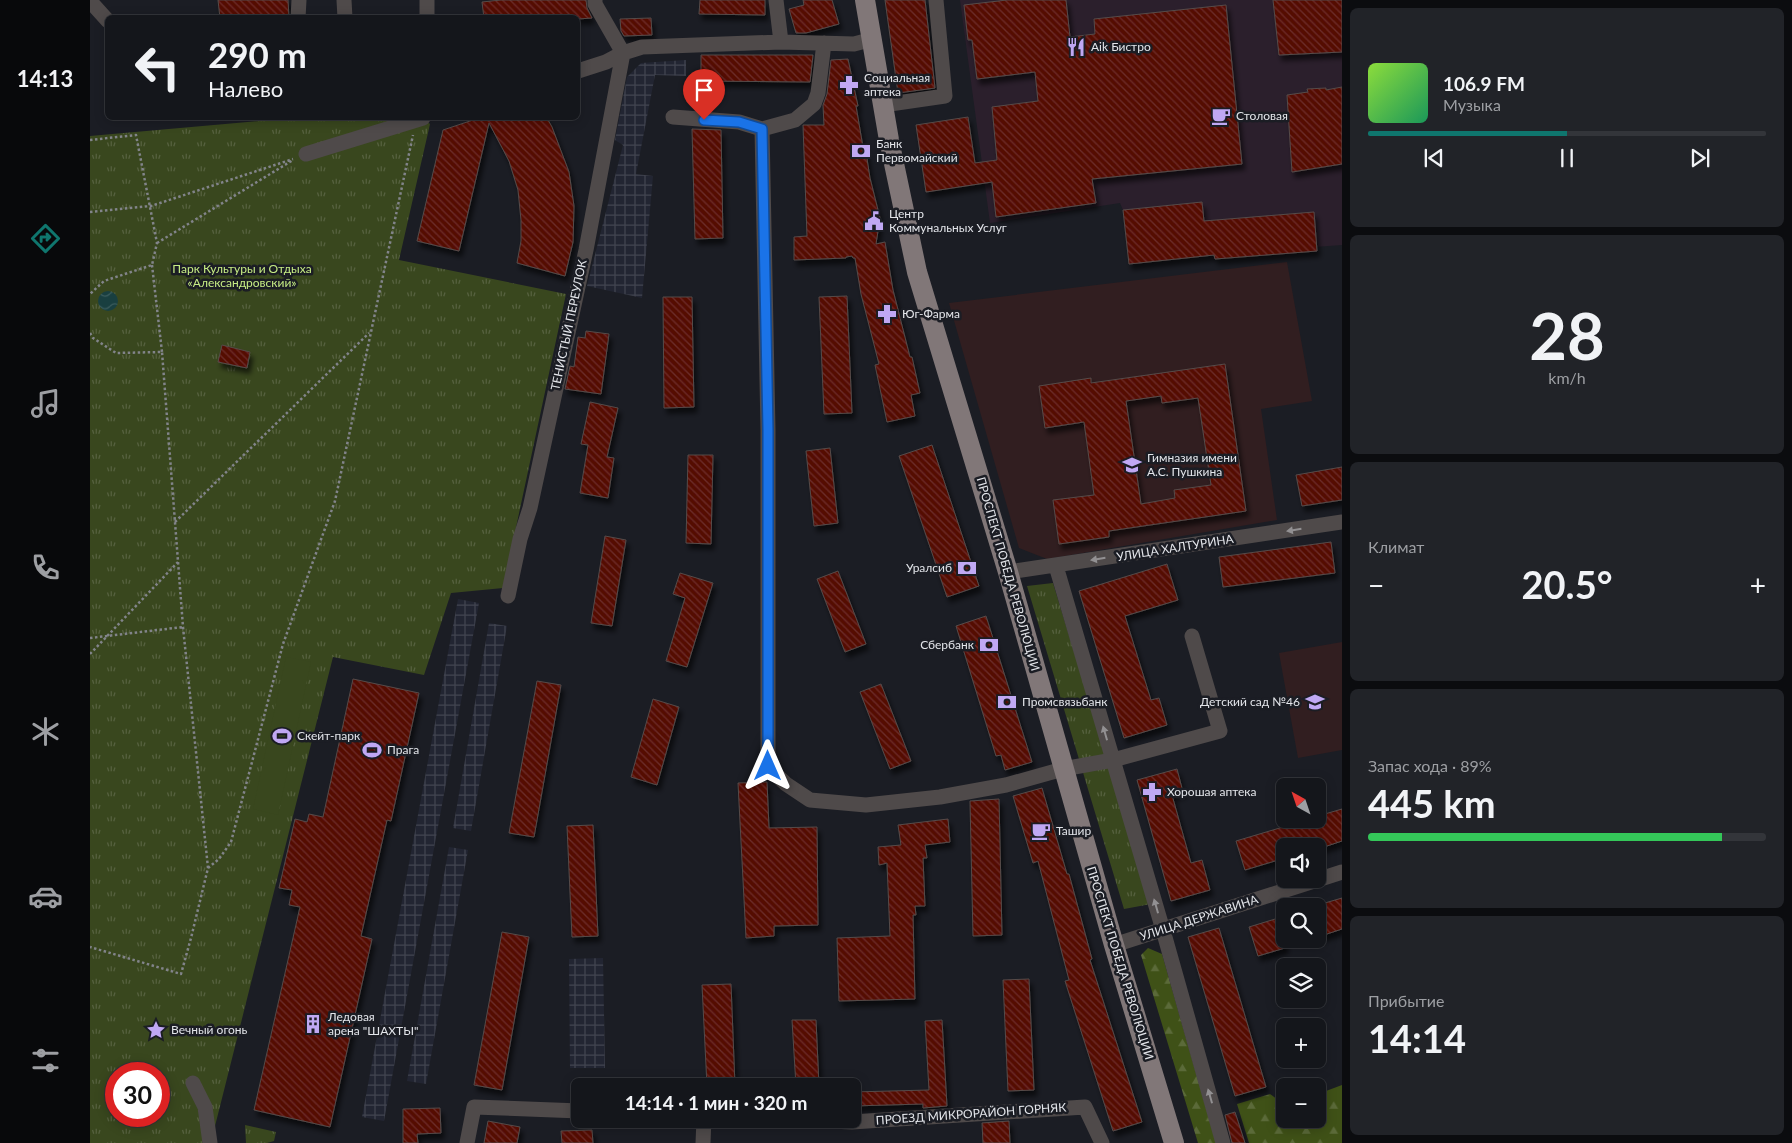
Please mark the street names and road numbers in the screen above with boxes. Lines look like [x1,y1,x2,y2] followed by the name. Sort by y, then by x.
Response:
[547,258,590,392] street label: ТЕНИСТЫЙ ПЕРЕУЛОК
[974,475,1043,673] street label: ПРОСПЕКТ ПОБЕДА РЕВОЛЮЦИИ
[1115,531,1235,564] street label: УЛИЦА ХАЛТУРИНА
[1084,864,1157,1061] street label: ПРОСПЕКТ ПОБЕДА РЕВОЛЮЦИИ
[1138,891,1261,944] street label: УЛИЦА ДЕРЖАВИНА
[875,1099,1067,1128] street label: ПРОЕЗД МИКРОРАЙОН ГОРНЯК

